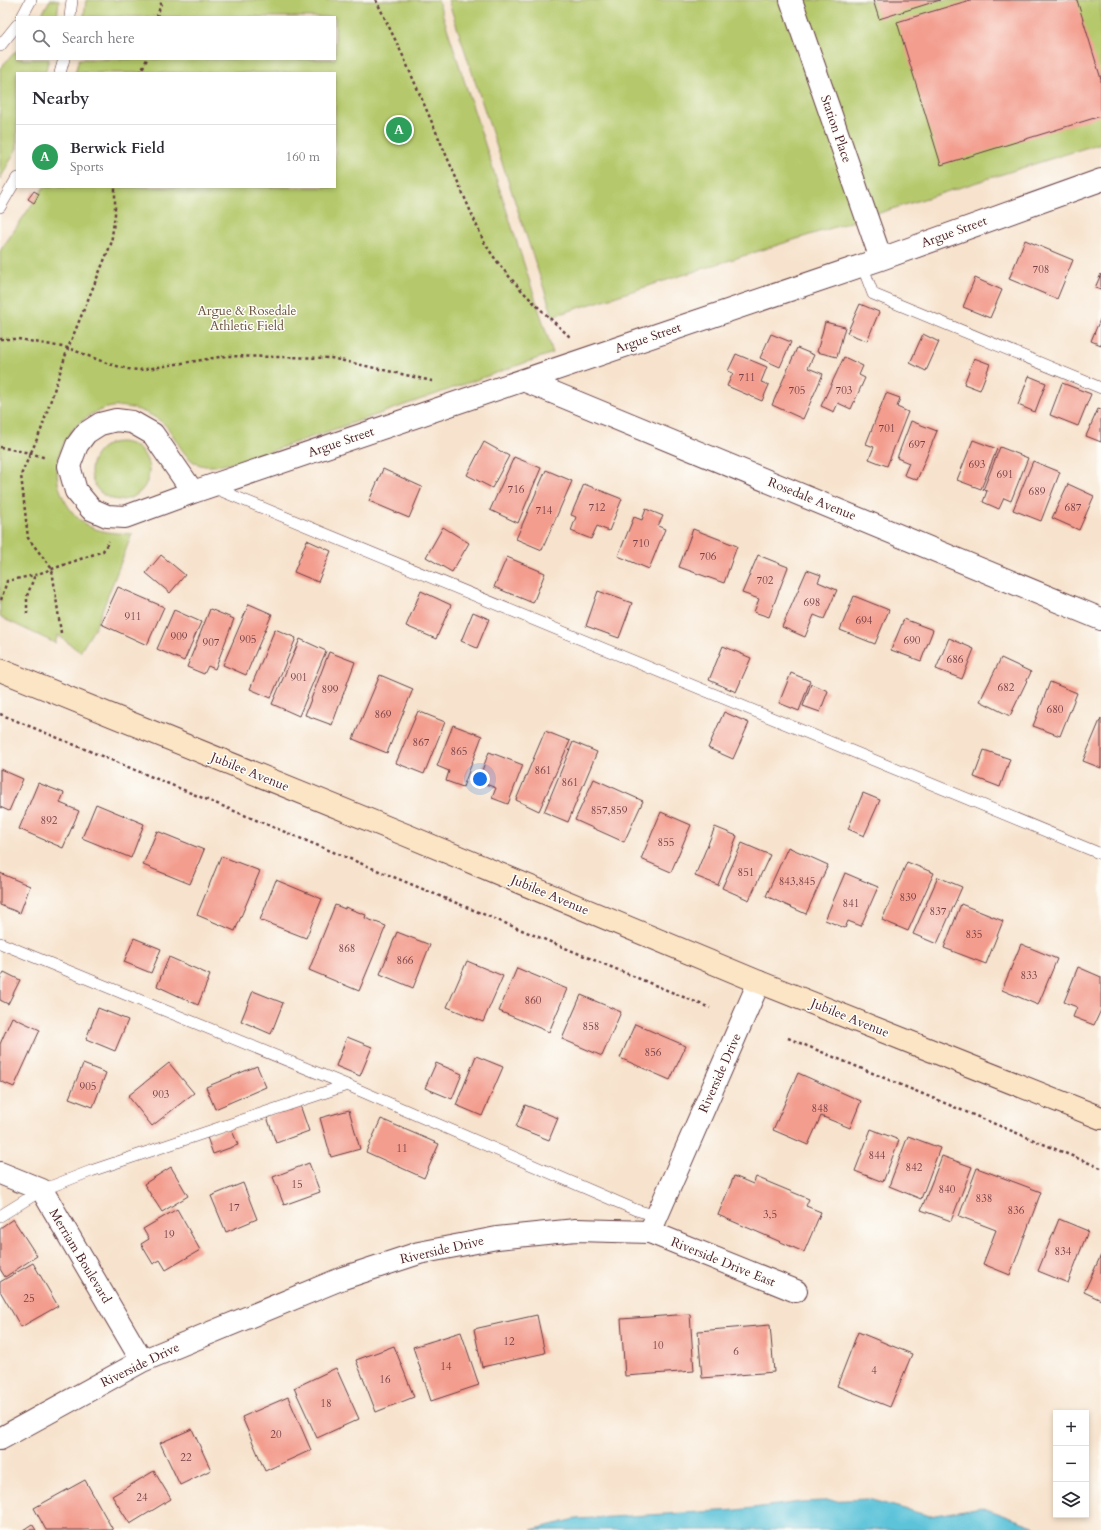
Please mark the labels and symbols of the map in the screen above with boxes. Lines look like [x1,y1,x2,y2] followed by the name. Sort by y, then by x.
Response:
[816,93,856,165] street label: Station Place
[386,115,412,145] pin: A
[918,212,990,252] street label: Argue Street
[1033,262,1049,277] house number: 708
[198,302,297,335] park label: Argue & Rosedale Athletic Field
[612,318,684,358] street label: Argue Street
[739,370,755,385] house number: 711
[789,383,805,398] house number: 705
[836,383,853,398] house number: 703
[879,421,895,436] house number: 701
[305,422,377,462] street label: Argue Street
[909,437,926,452] house number: 697
[969,457,986,472] house number: 693
[997,467,1013,482] house number: 691
[765,473,859,525] street label: Rosedale Avenue
[508,482,525,497] house number: 716
[1029,484,1046,499] house number: 689
[589,500,606,515] house number: 712
[1065,500,1082,515] house number: 687
[536,503,553,518] house number: 714
[633,536,650,551] house number: 710
[700,549,717,564] house number: 706
[757,573,774,588] house number: 702
[804,595,820,610] house number: 698
[125,609,141,624] house number: 911
[856,613,873,628] house number: 694
[171,629,188,644] house number: 909
[240,632,256,647] house number: 905
[904,633,921,648] house number: 690
[203,635,220,650] house number: 907
[947,652,964,667] house number: 686
[291,670,307,685] house number: 901
[998,680,1015,695] house number: 682
[322,682,339,697] house number: 899
[1047,702,1064,717] house number: 680
[375,707,392,722] house number: 869
[413,735,430,750] house number: 867
[451,744,467,759] house number: 865
[206,747,292,796] street label: Jubilee Avenue
[535,763,551,778] house number: 861
[470,769,490,789] your location
[562,775,578,790] house number: 861
[591,803,628,818] house number: 857,859
[41,813,58,828] house number: 892
[658,835,674,850] house number: 855
[738,865,754,880] house number: 851
[506,870,592,920] street label: Jubilee Avenue
[779,874,815,889] house number: 843,845
[900,890,917,905] house number: 839
[843,896,859,911] house number: 841
[930,904,947,919] house number: 837
[966,927,982,942] house number: 835
[339,941,355,956] house number: 868
[397,953,414,968] house number: 866
[1021,968,1038,983] house number: 833
[525,993,542,1008] house number: 860
[806,993,892,1042] street label: Jubilee Avenue
[583,1019,599,1034] house number: 858
[694,1030,746,1116] street label: Riverside Drive
[645,1045,662,1060] house number: 856
[80,1079,96,1094] house number: 905
[153,1087,170,1102] house number: 903
[812,1101,828,1116] house number: 848
[396,1141,408,1156] house number: 11
[869,1148,886,1163] house number: 844
[906,1160,923,1175] house number: 842
[291,1177,303,1192] house number: 15
[939,1182,956,1197] house number: 840
[976,1191,992,1206] house number: 838
[228,1200,240,1215] house number: 17
[1008,1203,1025,1218] house number: 836
[45,1205,115,1307] street label: Merriam Boulevard
[763,1207,777,1222] house number: 3,5
[163,1227,175,1242] house number: 19
[398,1232,486,1268] street label: Riverside Drive
[668,1233,778,1291] street label: Riverside Drive East
[1055,1244,1072,1259] house number: 834
[23,1291,35,1306] house number: 25
[503,1334,515,1349] house number: 12
[98,1338,183,1392] street label: Riverside Drive
[652,1338,664,1353] house number: 10
[733,1344,739,1359] house number: 6
[440,1359,452,1374] house number: 14
[871,1363,877,1378] house number: 4
[379,1372,391,1387] house number: 16
[320,1396,332,1411] house number: 18
[270,1427,282,1442] house number: 20
[180,1450,192,1465] house number: 22
[136,1490,148,1505] house number: 24

